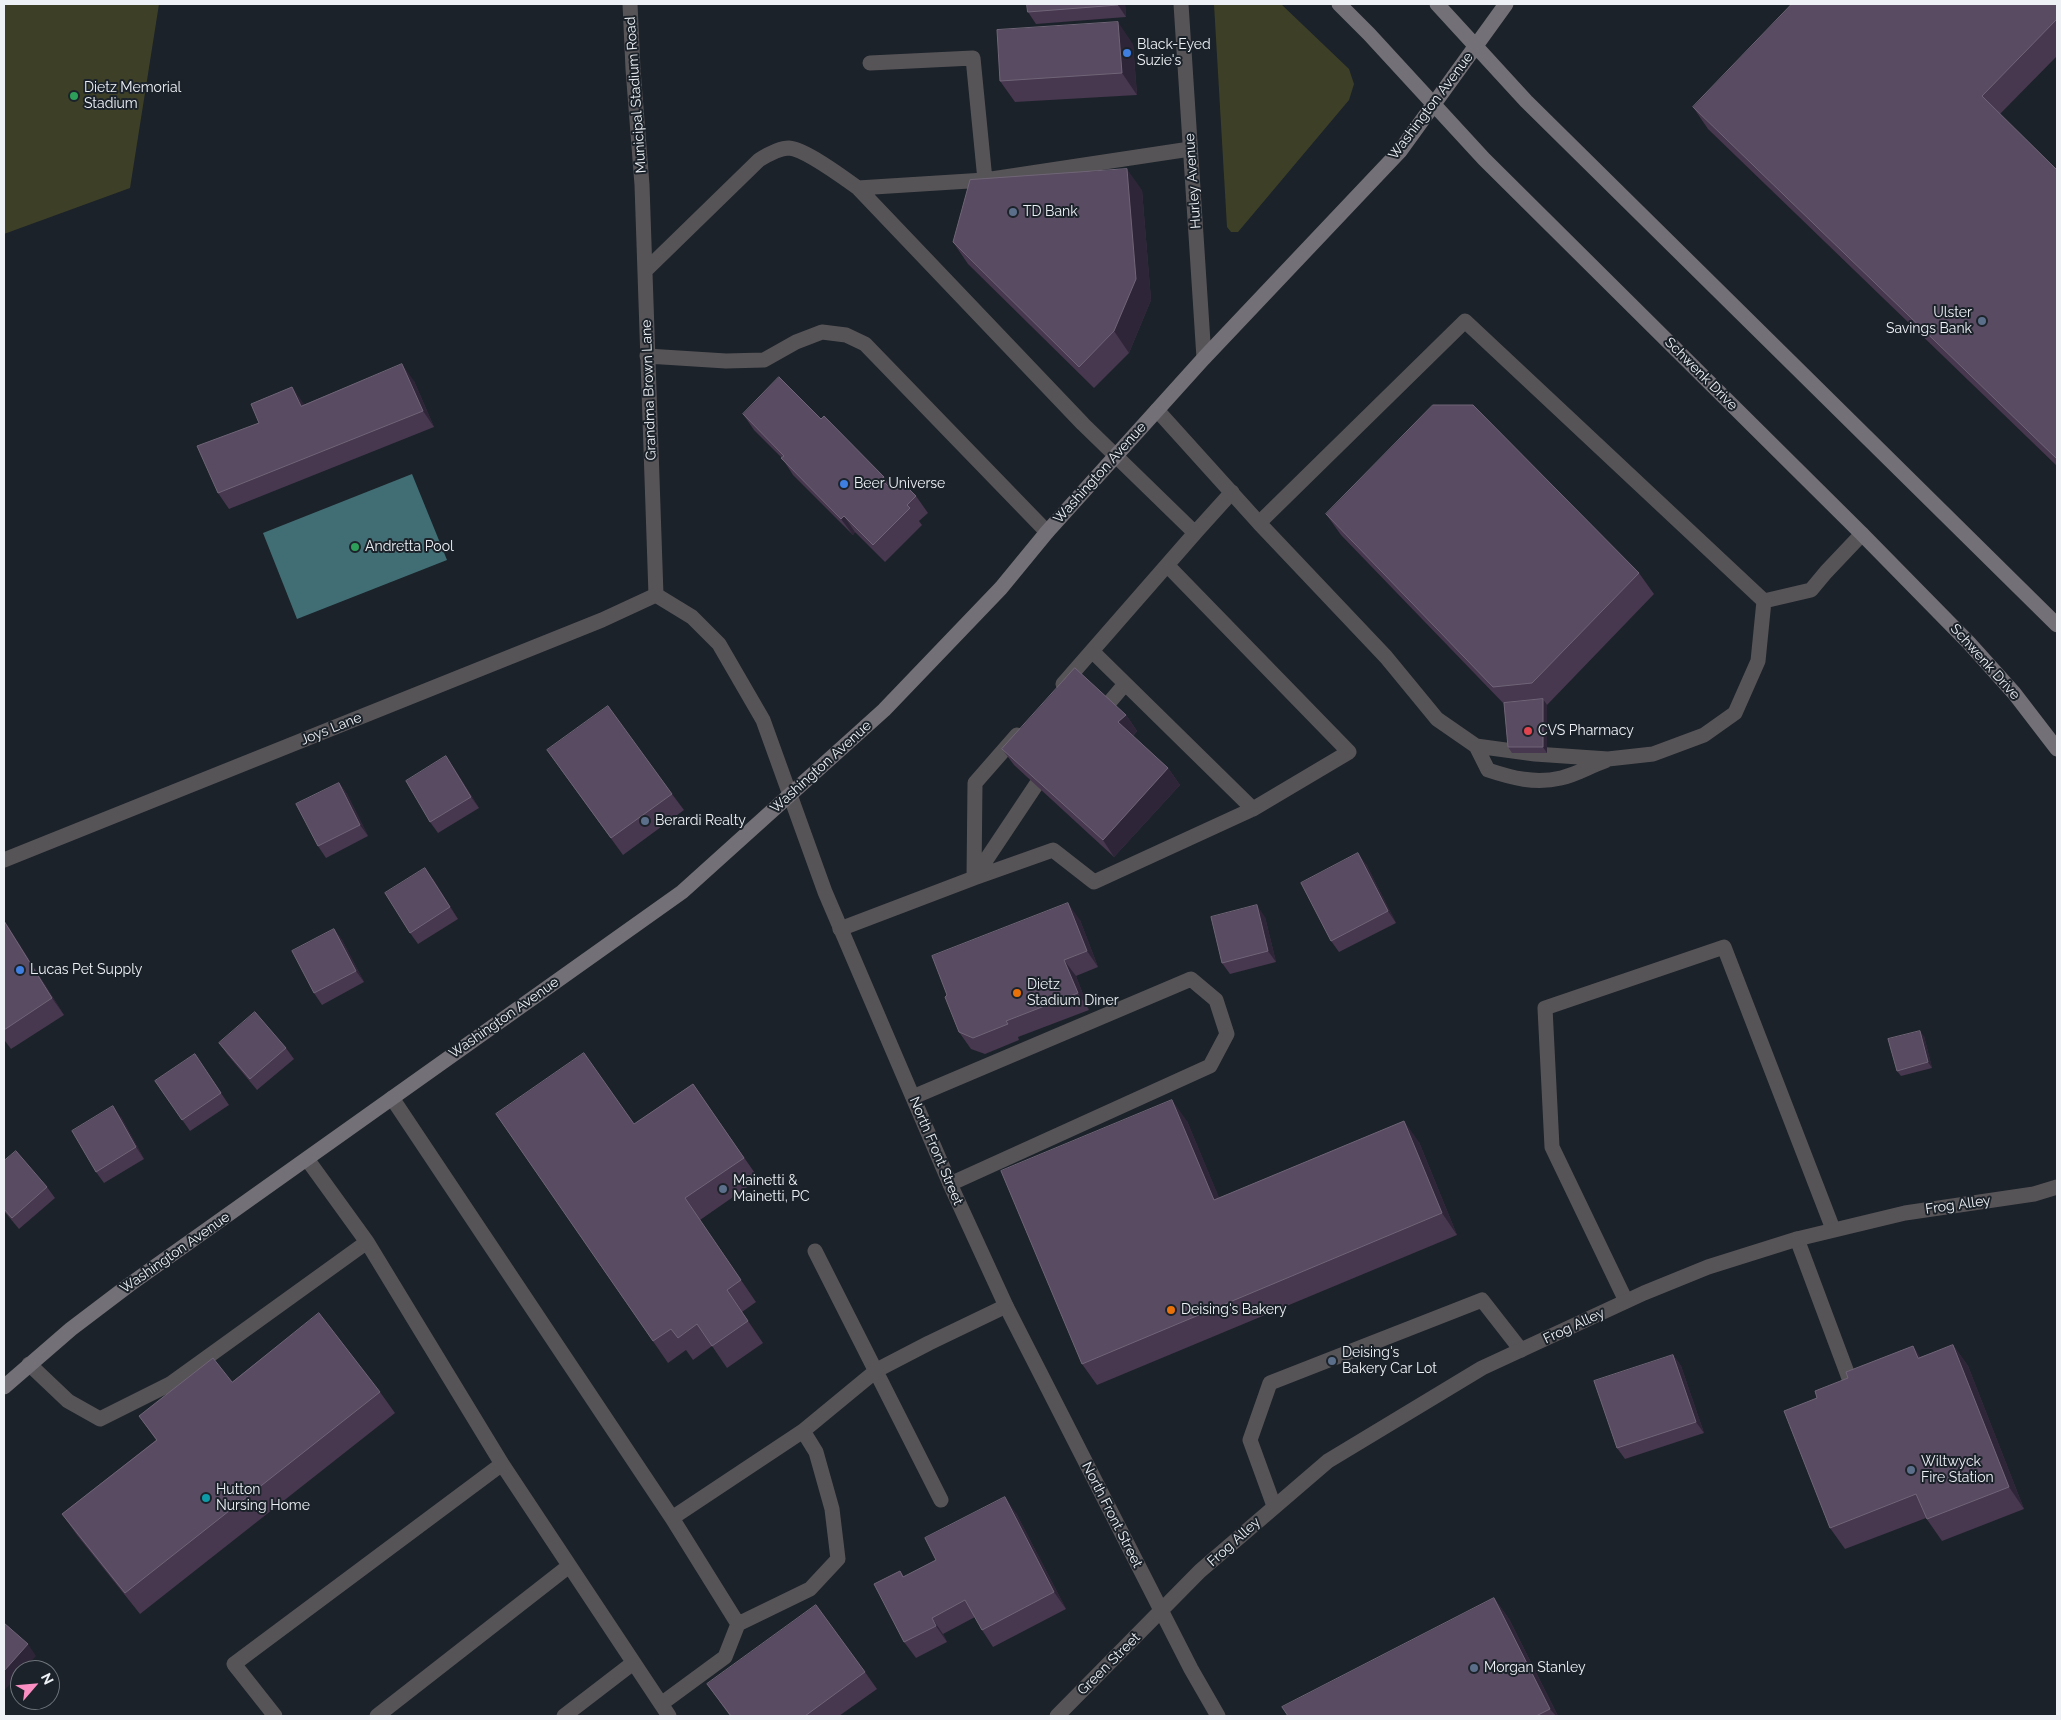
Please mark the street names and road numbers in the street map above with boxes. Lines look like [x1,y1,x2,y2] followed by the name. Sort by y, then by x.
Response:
[622,16,650,174] street label: Municipal Stadium Road
[1385,49,1477,163] street label: Washington Avenue
[1181,133,1205,229] street label: Hurley Avenue
[638,319,660,461] street label: Grandma Brown Lane
[1661,334,1741,414] street label: Schwenk Drive
[1050,419,1150,527] street label: Washington Avenue
[1947,621,2023,703] street label: Schwenk Drive
[298,709,364,749] street label: Joys Lane
[767,717,875,817] street label: Washington Avenue
[446,974,562,1062] street label: Washington Avenue
[906,1094,966,1208] street label: North Front Street
[1924,1192,1992,1218] street label: Frog Alley
[117,1209,233,1297] street label: Washington Avenue
[1541,1305,1607,1347] street label: Frog Alley
[1078,1459,1146,1571] street label: North Front Street
[1204,1514,1264,1570] street label: Frog Alley
[1074,1629,1144,1699] street label: Green Street

